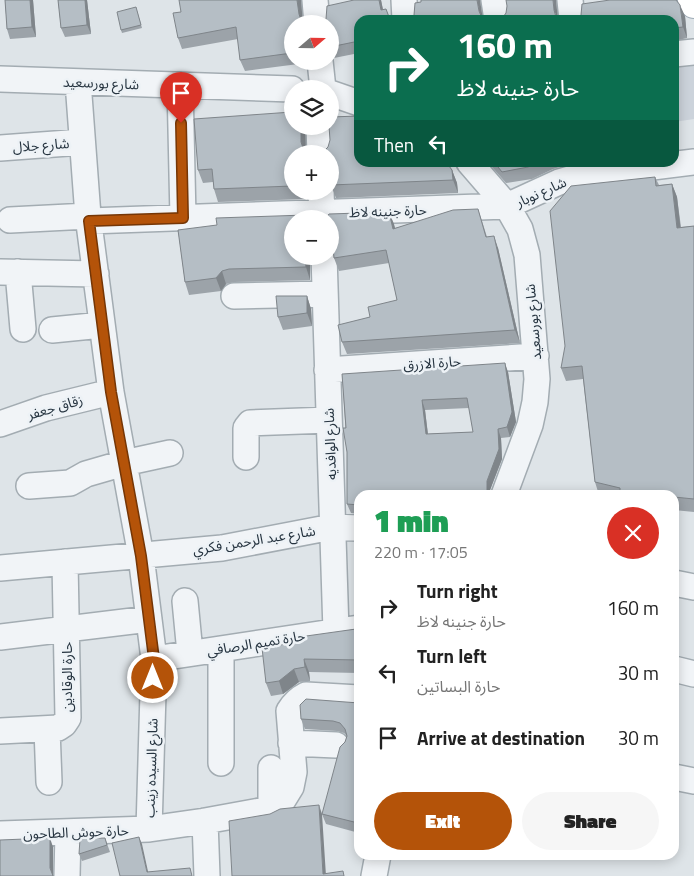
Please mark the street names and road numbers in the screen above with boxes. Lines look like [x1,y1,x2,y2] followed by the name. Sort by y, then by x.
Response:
[62,71,140,95] street label: شارع بورسعيد
[12,132,70,158] street label: شارع جلال
[511,171,570,213] street label: شارع نوبار
[349,199,427,222] street label: حارة جنينه لاظ
[519,283,547,361] street label: شارع بورسعيد
[402,350,462,375] street label: حارة الازرق
[24,389,85,425] street label: زقاق جعفر
[318,408,342,480] street label: شارع الوافديه
[191,519,317,561] street label: شارع عبد الرحمن فكري
[205,624,307,662] street label: حارة تميم الرصافي
[56,642,77,712] street label: حارة الوقادين
[138,718,164,818] street label: شارع السيده زينب
[23,819,129,844] street label: حارة حوش الطاحون

